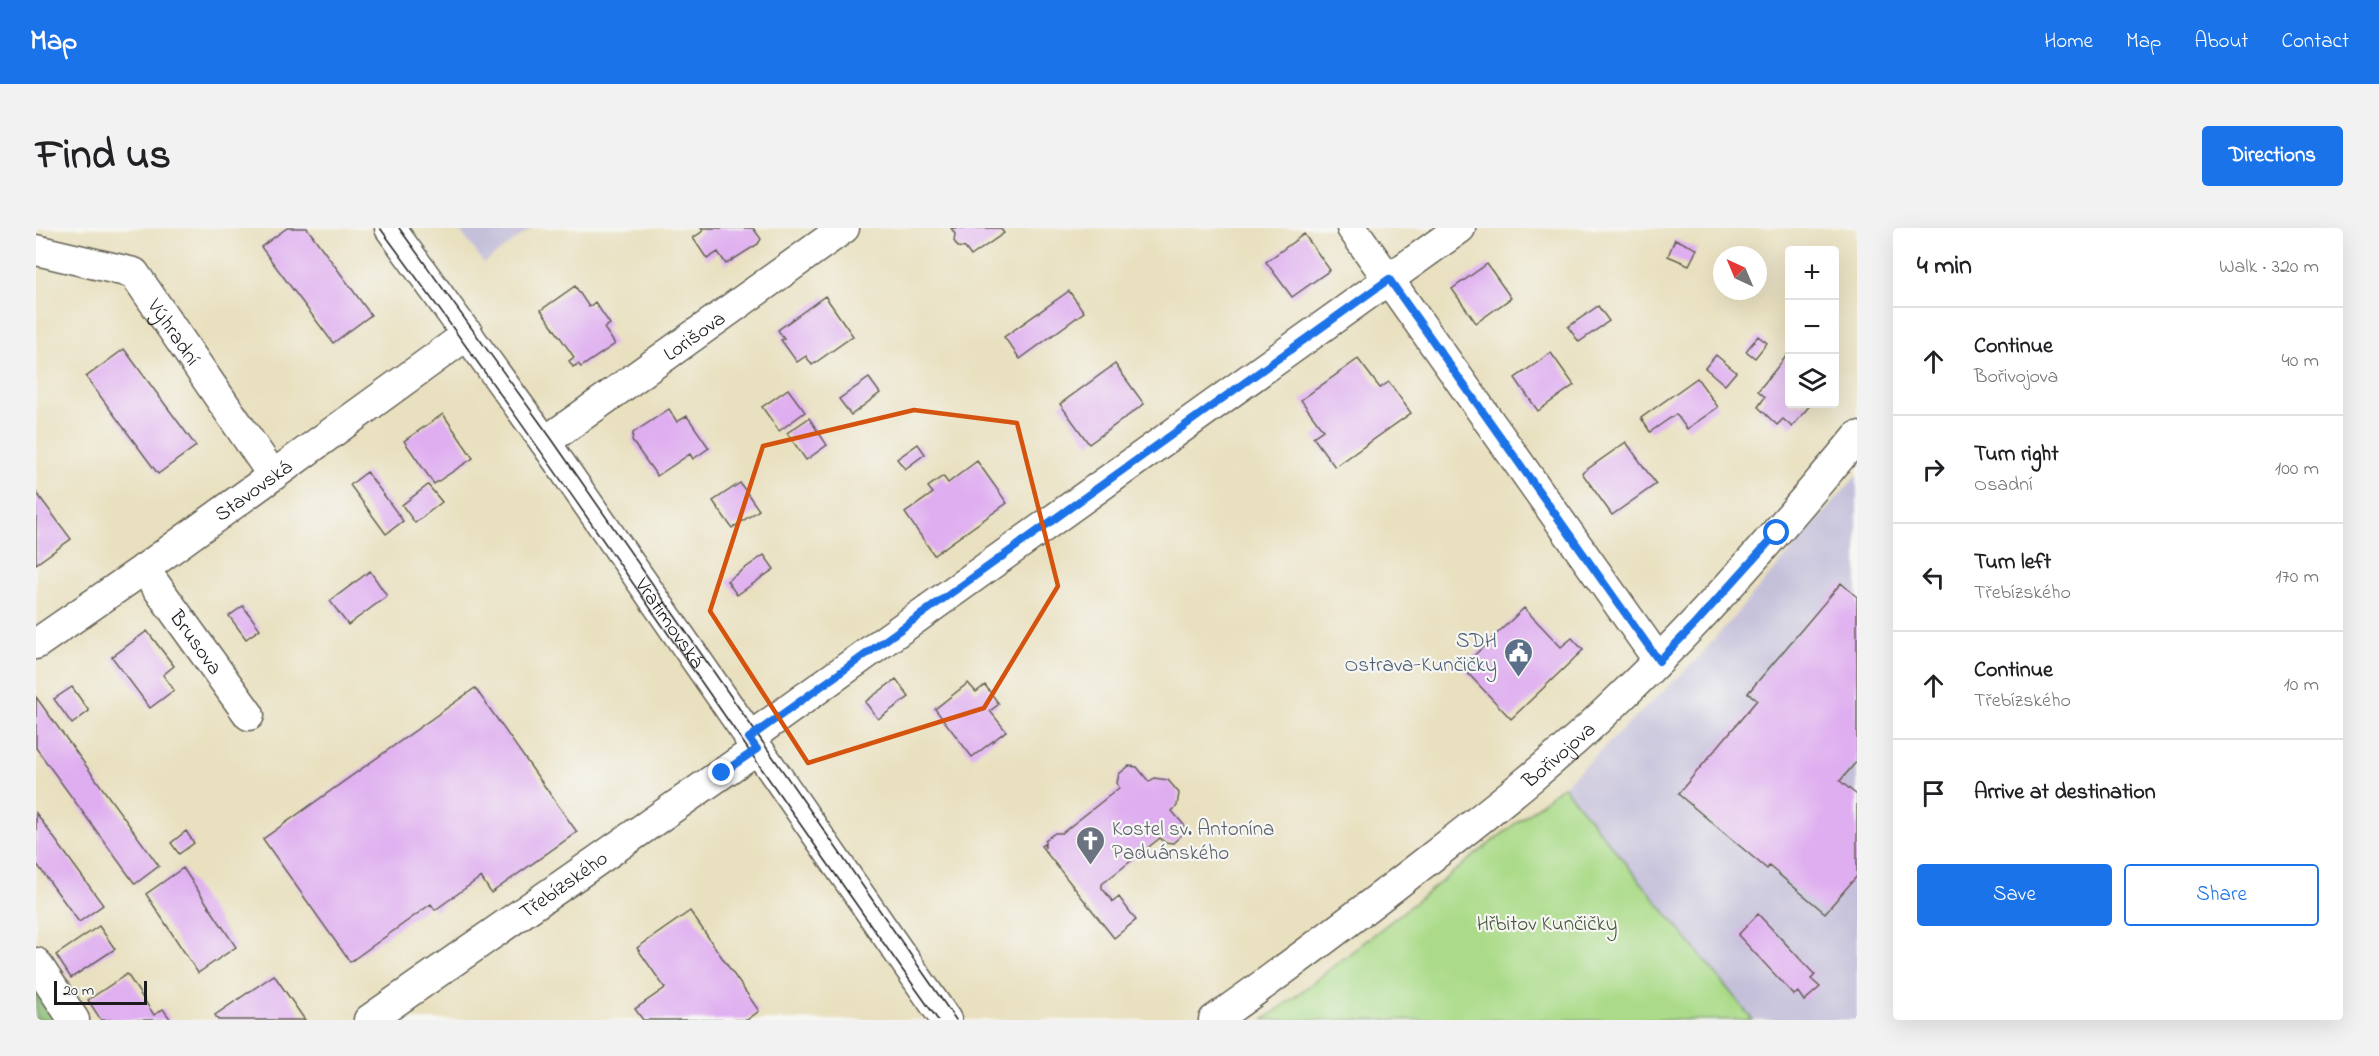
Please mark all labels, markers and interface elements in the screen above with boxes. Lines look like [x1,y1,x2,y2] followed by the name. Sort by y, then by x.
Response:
[30,22,77,63] text: Map
[2044,27,2093,57] text: Home
[2126,27,2161,57] text: Map
[2194,27,2248,57] text: About
[2281,27,2349,57] text: Contact
[36,126,171,187] text: Find us
[2202,126,2343,186] button: Directions
[1713,246,1767,300] north arrow
[1785,246,1839,408] map controls
[1785,246,1839,300] button: +
[1917,248,1972,286] text: 4 min
[2219,253,2319,282] text: Walk · 320 m
[138,293,207,373] street label: Výhradní
[1785,300,1839,354] button: −
[658,305,732,370] street label: Lorišova
[1974,331,2053,363] text: Continue
[1917,345,1950,378] icon: ahead
[2282,347,2319,376] text: 40 m
[1785,354,1839,408] button: layers
[1974,363,2058,392] text: Bořivojova
[1974,439,2059,471] text: Turn right
[209,453,299,530] street label: Stavovská
[1917,453,1950,486] icon: right
[2275,455,2319,484] text: 100 m
[1974,471,2033,500] text: Osadní
[1763,519,1789,545] route start
[1974,547,2051,579] text: Turn left
[1917,561,1950,594] icon: left
[2275,563,2319,592] text: 170 m
[626,571,711,675] street label: Vratimovská
[1974,579,2071,608] text: Třebízského
[161,604,229,682] street label: Brusova
[1344,627,1497,683] place label: SDH Ostrava-Kunčičky
[1502,636,1534,678] public building icon: SDH Ostrava-Kunčičky
[1974,655,2053,687] text: Continue
[1917,669,1950,702] icon: ahead
[2283,671,2319,700] text: 10 m
[1974,687,2071,716] text: Třebízského
[1516,716,1603,797] street label: Bořivojova
[708,759,734,785] route end
[1917,777,1950,810] icon: arrive
[1974,777,2156,809] text: Arrive at destination
[1112,815,1274,869] place label: Kostel sv. Antonína Paduánského
[1075,824,1107,866] church icon: Kostel sv. Antonína Paduánského
[514,844,615,927] street label: Třebízského
[1917,864,2112,926] button: Save
[2124,864,2319,926] button: Share
[1477,910,1617,942] park label: Hřbitov Kunčičky
[54,978,147,1006] scale bar
[63,979,94,1003] text: 20 m

